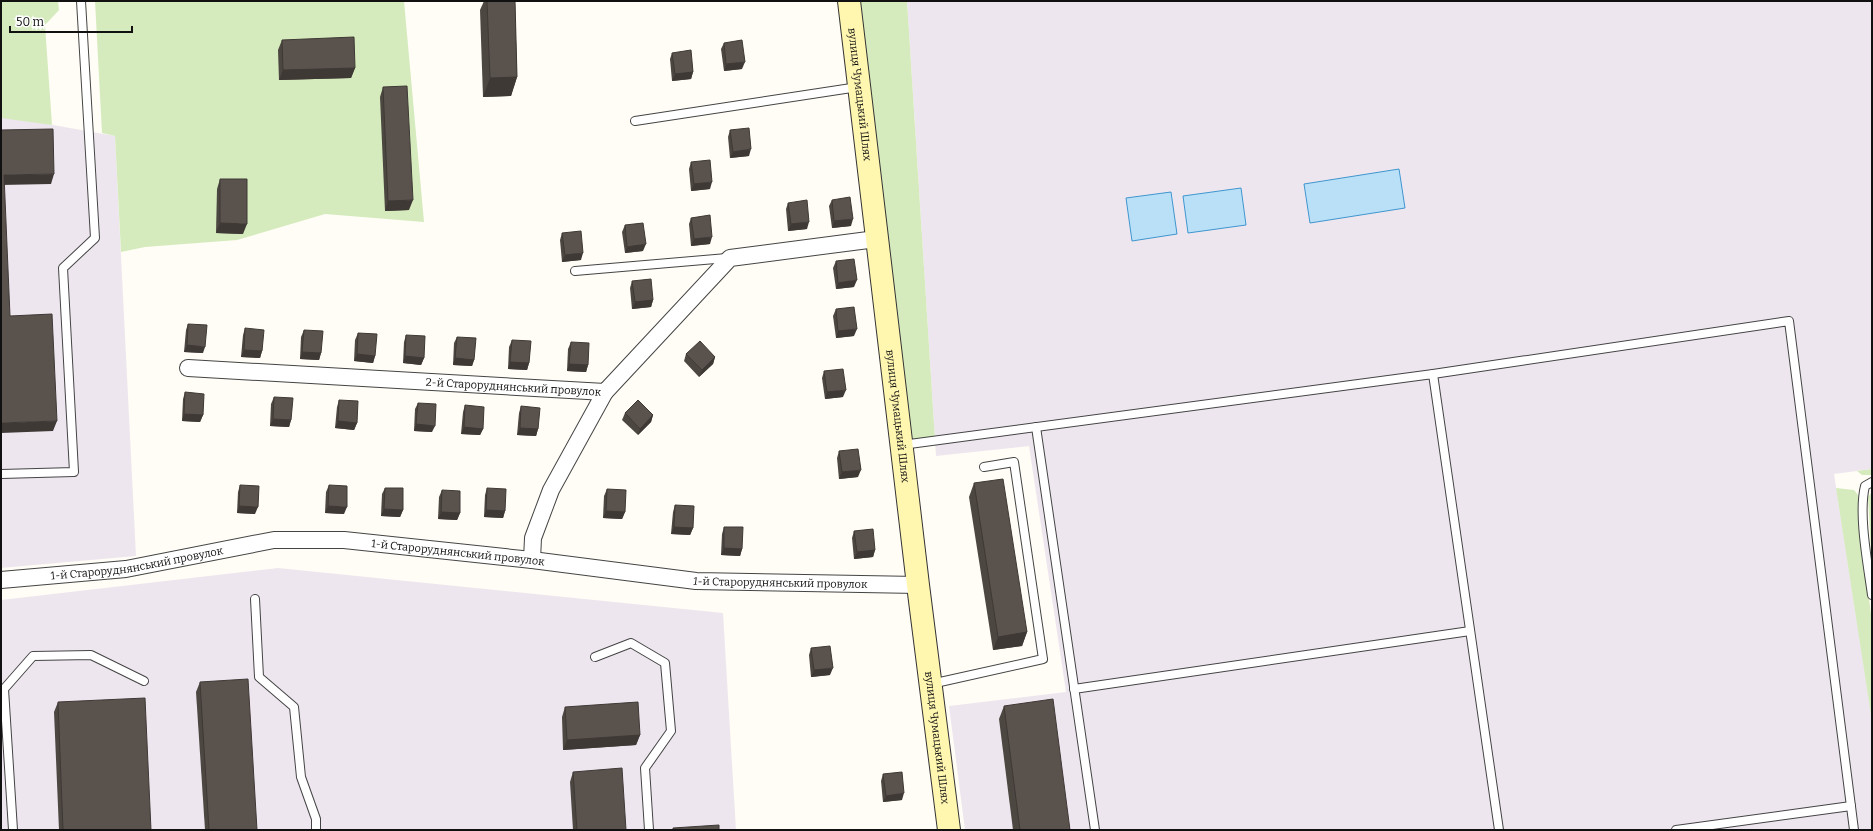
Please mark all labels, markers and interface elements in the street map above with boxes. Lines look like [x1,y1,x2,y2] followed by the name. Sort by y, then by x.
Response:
[10,8,132,34] scale bar
[16,15,45,29] text: 50 m
[845,27,874,162] street label: вулиця Чумацький Шлях
[883,349,912,483] street label: вулиця Чумацький Шлях
[425,376,602,399] street label: 2-й Староруднянський провулок
[371,537,546,569] street label: 1-й Староруднянський провулок
[50,544,225,583] street label: 1-й Староруднянський провулок
[692,575,868,591] street label: 1-й Староруднянський провулок
[922,671,952,805] street label: вулиця Чумацький Шлях

